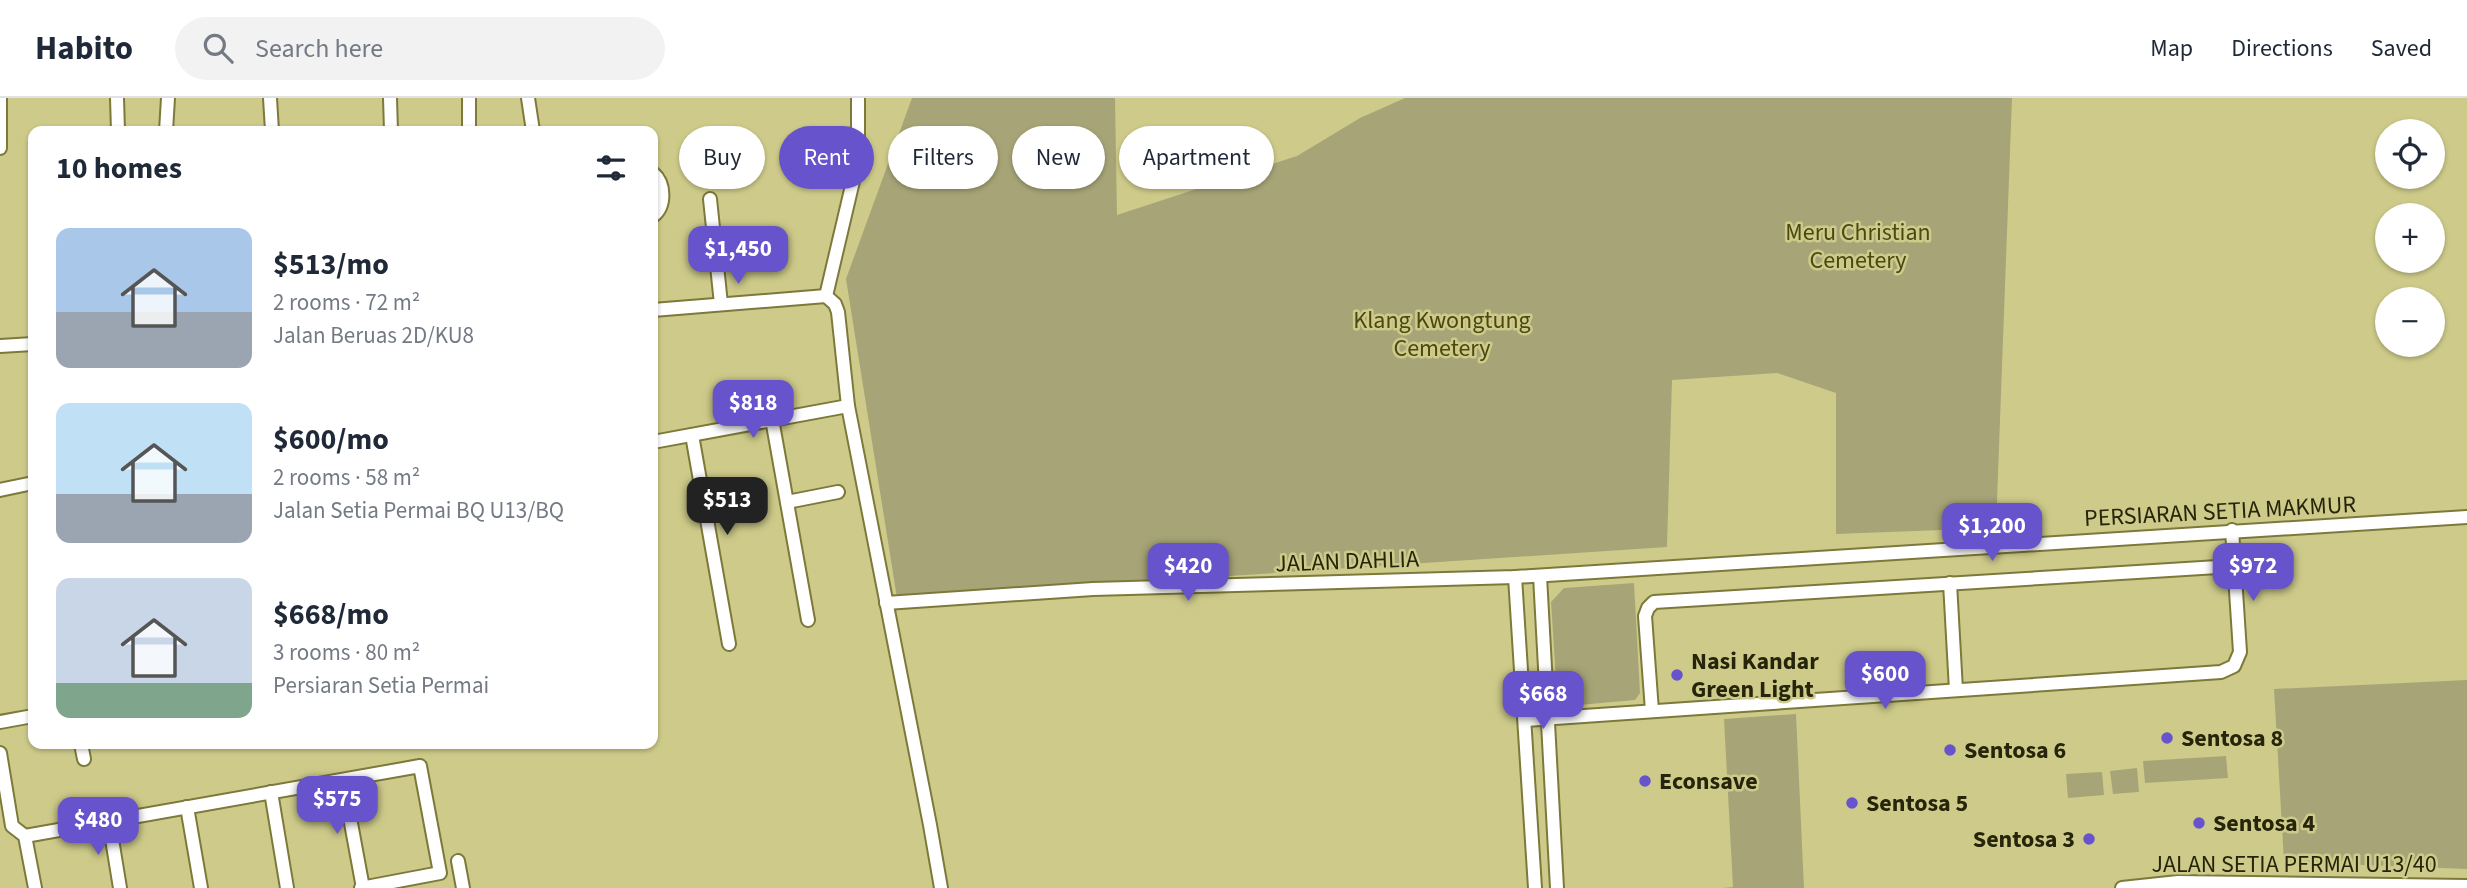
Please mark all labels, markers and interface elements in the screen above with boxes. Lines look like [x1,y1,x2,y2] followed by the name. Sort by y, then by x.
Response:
[175,17,665,80] search box
[35,25,133,72] text: Habito
[199,29,237,67] icon: search
[255,30,383,67] text: Search here
[2150,31,2193,66] text: Map
[2231,31,2333,66] text: Directions
[2371,31,2432,66] text: Saved
[2375,119,2445,357] map controls
[2375,119,2445,189] button: locate
[679,126,765,189] chip: Buy
[779,126,874,189] chip: Rent
[888,126,998,189] chip: Filters
[1012,126,1105,189] chip: New
[1119,126,1274,189] chip: Apartment
[56,147,182,190] text: 10 homes
[592,149,630,187] icon: filters
[2375,203,2445,273] button: +
[1785,215,1931,278] park label: Meru Christian Cemetery
[681,226,795,286] pin: $1,450
[704,232,772,265] text: $1,450
[273,243,389,286] text: $513/mo
[112,256,196,340] icon: home
[273,286,420,319] text: 2 rooms · 72 m²
[2375,287,2445,357] button: −
[1353,303,1531,366] park label: Klang Kwongtung Cemetery
[273,319,474,352] text: Jalan Beruas 2D/KU8
[712,380,794,440] pin: $818
[729,386,777,419] text: $818
[273,418,389,461] text: $600/mo
[112,431,196,515] icon: home
[273,461,420,494] text: 2 rooms · 58 m²
[686,478,768,537] pin: $513
[703,483,751,516] text: $513
[2083,487,2357,536] street label: PERSIARAN SETIA MAKMUR
[273,494,564,527] text: Jalan Setia Permai BQ U13/BQ
[1935,504,2049,563] pin: $1,200
[1958,509,2026,542] text: $1,200
[1275,542,1419,581] street label: JALAN DAHLIA
[1147,544,1229,603] pin: $420
[2212,544,2294,603] pin: $972
[1164,549,1212,582] text: $420
[2229,549,2277,582] text: $972
[273,593,389,636] text: $668/mo
[112,606,196,690] icon: home
[273,636,420,669] text: 3 rooms · 80 m²
[1691,644,1819,707] place label: Nasi Kandar Green Light
[1844,652,1926,711] pin: $600
[1861,657,1909,690] text: $600
[1669,667,1685,683] marker: Nasi Kandar Green Light
[273,669,489,702] text: Persiaran Setia Permai
[1502,672,1584,731] pin: $668
[1519,677,1567,710] text: $668
[2181,721,2283,756] place label: Sentosa 8
[2159,730,2175,746] marker: Sentosa 8
[1964,733,2066,768] place label: Sentosa 6
[1942,742,1958,758] marker: Sentosa 6
[1659,764,1758,799] place label: Econsave
[1637,773,1653,789] marker: Econsave
[296,776,378,836] pin: $575
[313,782,361,815] text: $575
[1866,786,1968,821] place label: Sentosa 5
[1844,795,1860,811] marker: Sentosa 5
[57,798,139,857] pin: $480
[74,803,122,836] text: $480
[2213,806,2316,841] place label: Sentosa 4
[2191,815,2207,831] marker: Sentosa 4
[1973,822,2075,857] place label: Sentosa 3
[2081,831,2097,847] marker: Sentosa 3
[2151,847,2437,882] street label: JALAN SETIA PERMAI U13/40

